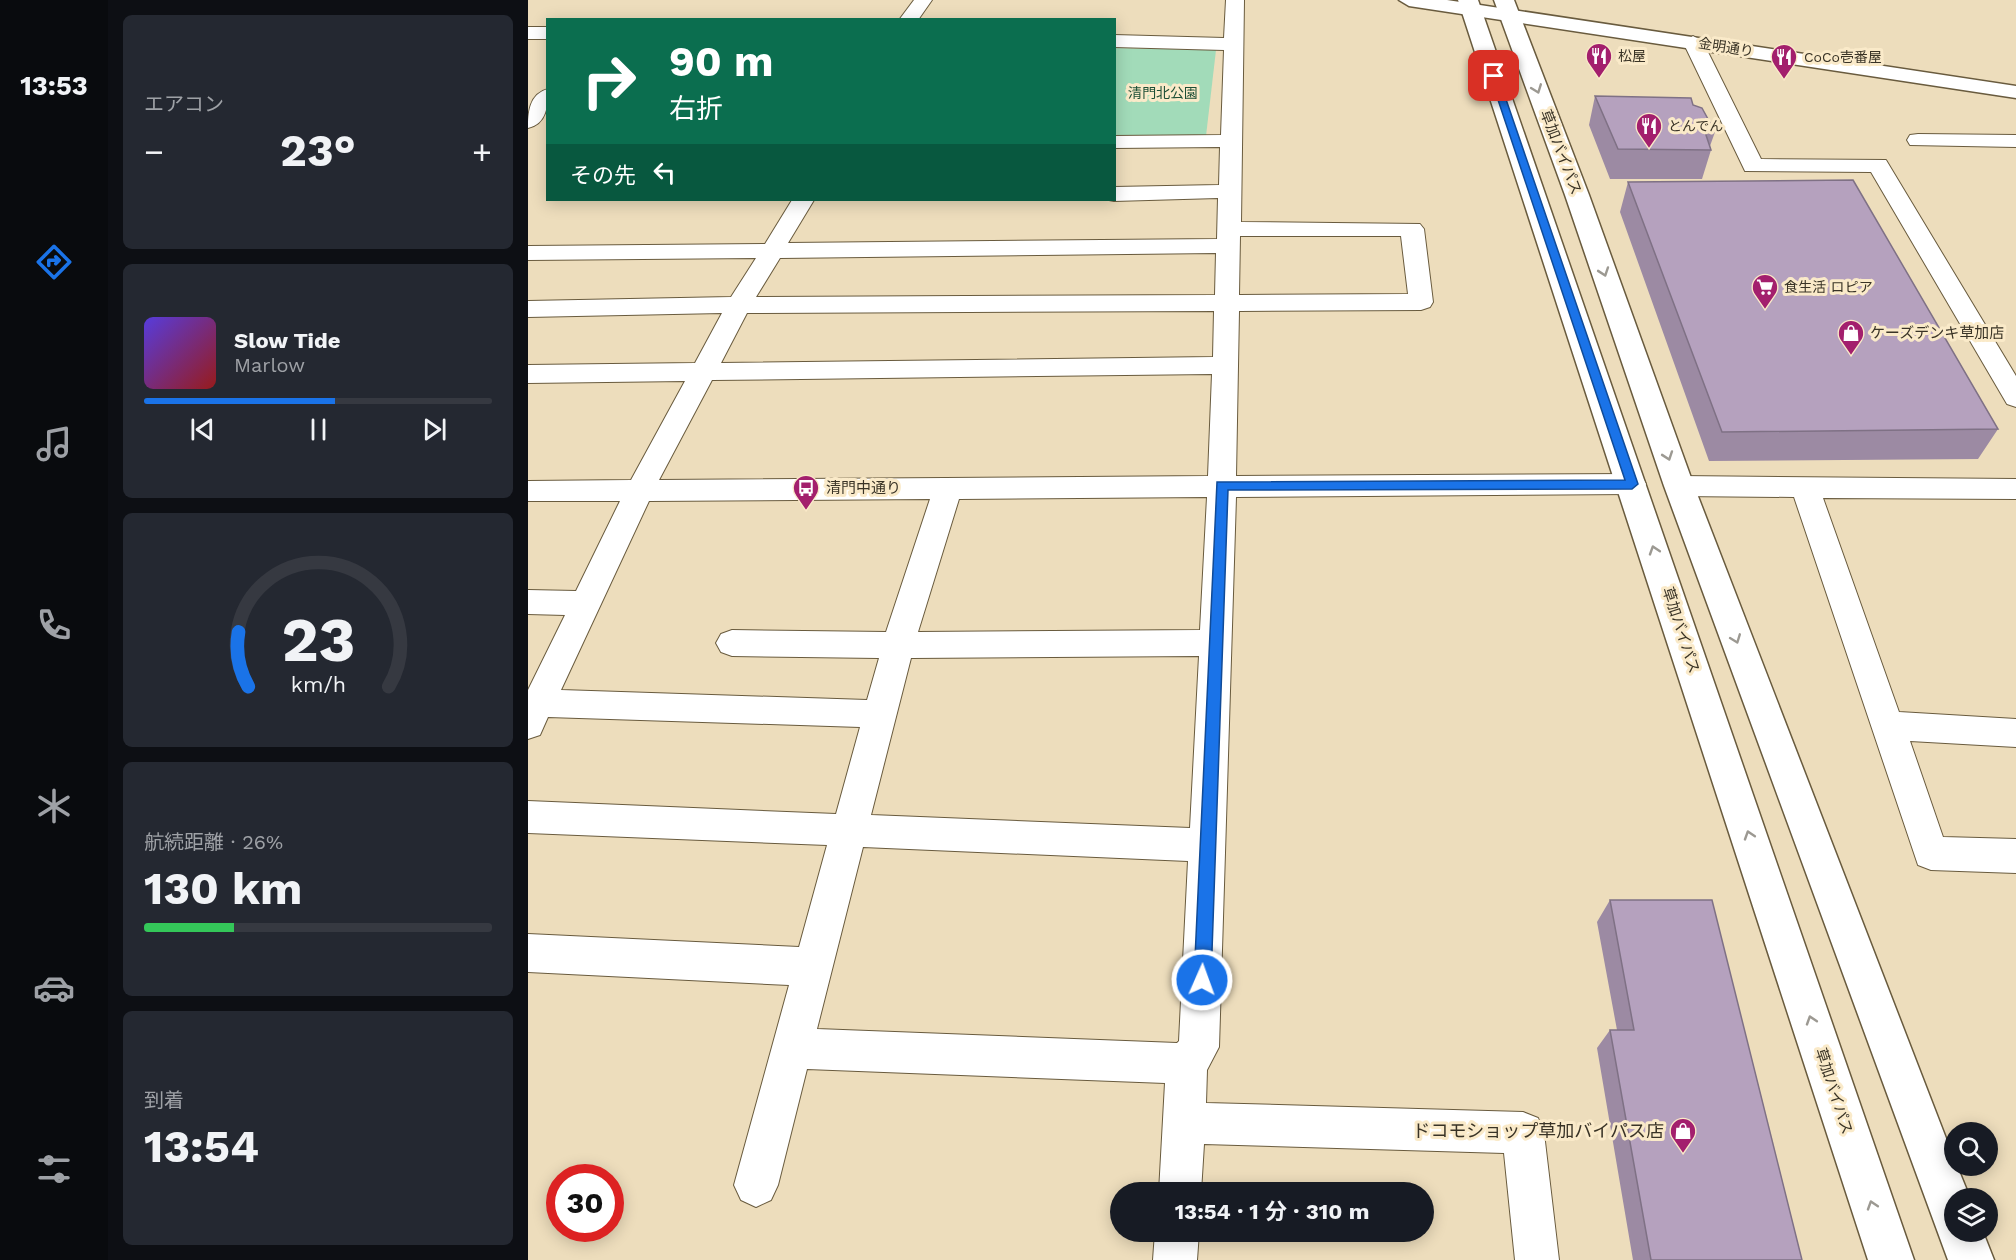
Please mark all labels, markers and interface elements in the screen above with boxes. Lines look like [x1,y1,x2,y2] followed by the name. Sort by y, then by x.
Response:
[1697,35,1755,59] street label: 金明通り
[669,37,773,86] text: 90 m
[1584,41,1614,79] restaurant icon: 松屋
[570,42,648,120] icon: right
[1769,42,1799,80] restaurant icon: CoCo壱番屋
[1618,48,1646,64] place label: 松屋
[1804,49,1882,65] place label: CoCo壱番屋
[1468,50,1519,101] pin
[1477,59,1510,92] icon: arrive
[20,70,88,102] text: 13:53
[1530,83,1543,94] one-way arrow
[1128,85,1198,101] park label: 清門北公園
[144,92,224,116] text: エアコン
[669,93,723,125] text: 右折
[1537,107,1585,197] street label: 草加バイパス
[1634,111,1664,149] restaurant icon: とんでん
[1668,118,1723,134] place label: とんでん
[280,124,356,177] text: 23°
[144,132,164,171] text: −
[472,132,492,171] text: +
[648,156,681,189] icon: left
[570,163,636,188] text: その先
[33,241,75,283] icon: directions
[1597,266,1610,277] one-way arrow
[1750,272,1780,310] supermarket icon: 食生活 ロピア
[1784,279,1873,295] place label: 食生活 ロピア
[1836,318,1866,356] shop icon: ケーズデンキ草加店
[1870,324,2004,342] place label: ケーズデンキ草加店
[234,328,341,353] text: Slow Tide
[234,353,305,377] text: Marlow
[186,413,219,446] icon: previous
[302,413,335,446] icon: pause
[418,413,451,446] icon: next
[33,423,75,465] icon: music
[1661,450,1674,461] one-way arrow
[791,473,821,511] bus stop icon: 清門中通り
[826,479,901,497] place label: 清門中通り
[1649,545,1661,556] one-way arrow
[1659,585,1703,675] street label: 草加バイパス
[281,603,355,676] text: 23
[33,604,75,646] icon: phone
[1729,633,1742,644] one-way arrow
[290,672,346,697] text: km/h
[33,785,75,827] icon: climate
[144,830,283,854] text: 航続距離 · 26%
[1744,830,1756,840] one-way arrow
[144,862,302,915] text: 130 km
[1170,948,1234,1012] position arrow
[33,967,75,1009] icon: car
[1805,1015,1818,1025] one-way arrow
[1812,1046,1856,1136] street label: 草加バイパス
[144,1088,184,1112] text: 到着
[1668,1116,1698,1154] shop icon: ドコモショップ草加バイパス店
[144,1120,259,1173] text: 13:54
[1412,1120,1664,1141] place label: ドコモショップ草加バイパス店
[1944,1122,1998,1242] map controls
[1944,1122,1998,1176] button: search
[33,1148,75,1190] icon: filters
[546,1164,624,1242] speed limit sign: 30
[1944,1188,1998,1242] button: layers
[1175,1199,1369,1224] text: 13:54 · 1 分 · 310 m
[1867,1200,1880,1210] one-way arrow

